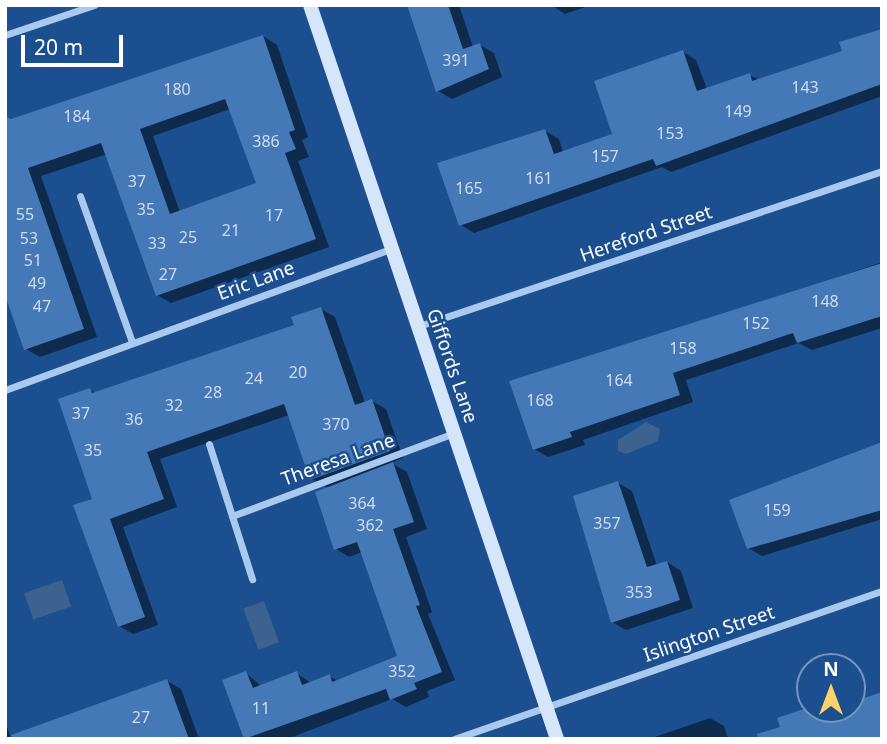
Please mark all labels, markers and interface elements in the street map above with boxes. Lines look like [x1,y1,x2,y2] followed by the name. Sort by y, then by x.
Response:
[24,21,126,65] scale bar
[34,33,83,61] text: 20 m
[442,50,470,70] house number: 391
[791,77,819,97] house number: 143
[163,79,191,99] house number: 180
[724,101,752,121] house number: 149
[63,106,91,126] house number: 184
[656,123,684,143] house number: 153
[252,131,280,151] house number: 386
[591,146,619,166] house number: 157
[525,168,553,188] house number: 161
[128,171,146,191] house number: 37
[455,178,483,198] house number: 165
[137,199,155,219] house number: 35
[577,201,715,267] street label: Hereford Street
[16,204,34,224] house number: 55
[265,205,283,225] house number: 17
[222,220,240,240] house number: 21
[179,227,197,247] house number: 25
[20,228,38,248] house number: 53
[148,233,166,253] house number: 33
[24,250,42,270] house number: 51
[214,257,298,305] street label: Eric Lane
[159,264,177,284] house number: 27
[28,273,46,293] house number: 49
[811,291,839,311] house number: 148
[33,296,51,316] house number: 47
[422,306,482,426] street label: Giffords Lane
[742,313,770,333] house number: 152
[669,338,697,358] house number: 158
[289,362,307,382] house number: 20
[245,368,263,388] house number: 24
[605,370,633,390] house number: 164
[204,382,222,402] house number: 28
[526,390,554,410] house number: 168
[165,395,183,415] house number: 32
[72,403,90,423] house number: 37
[125,409,143,429] house number: 36
[322,414,350,434] house number: 370
[278,429,398,491] street label: Theresa Lane
[84,440,102,460] house number: 35
[348,493,376,513] house number: 364
[763,500,791,520] house number: 159
[593,513,621,533] house number: 357
[356,515,384,535] house number: 362
[625,582,653,602] house number: 353
[641,601,777,667] street label: Islington Street
[796,653,866,723] north arrow
[823,656,839,682] text: N
[388,661,416,681] house number: 352
[252,698,270,718] house number: 11
[132,707,150,727] house number: 27

